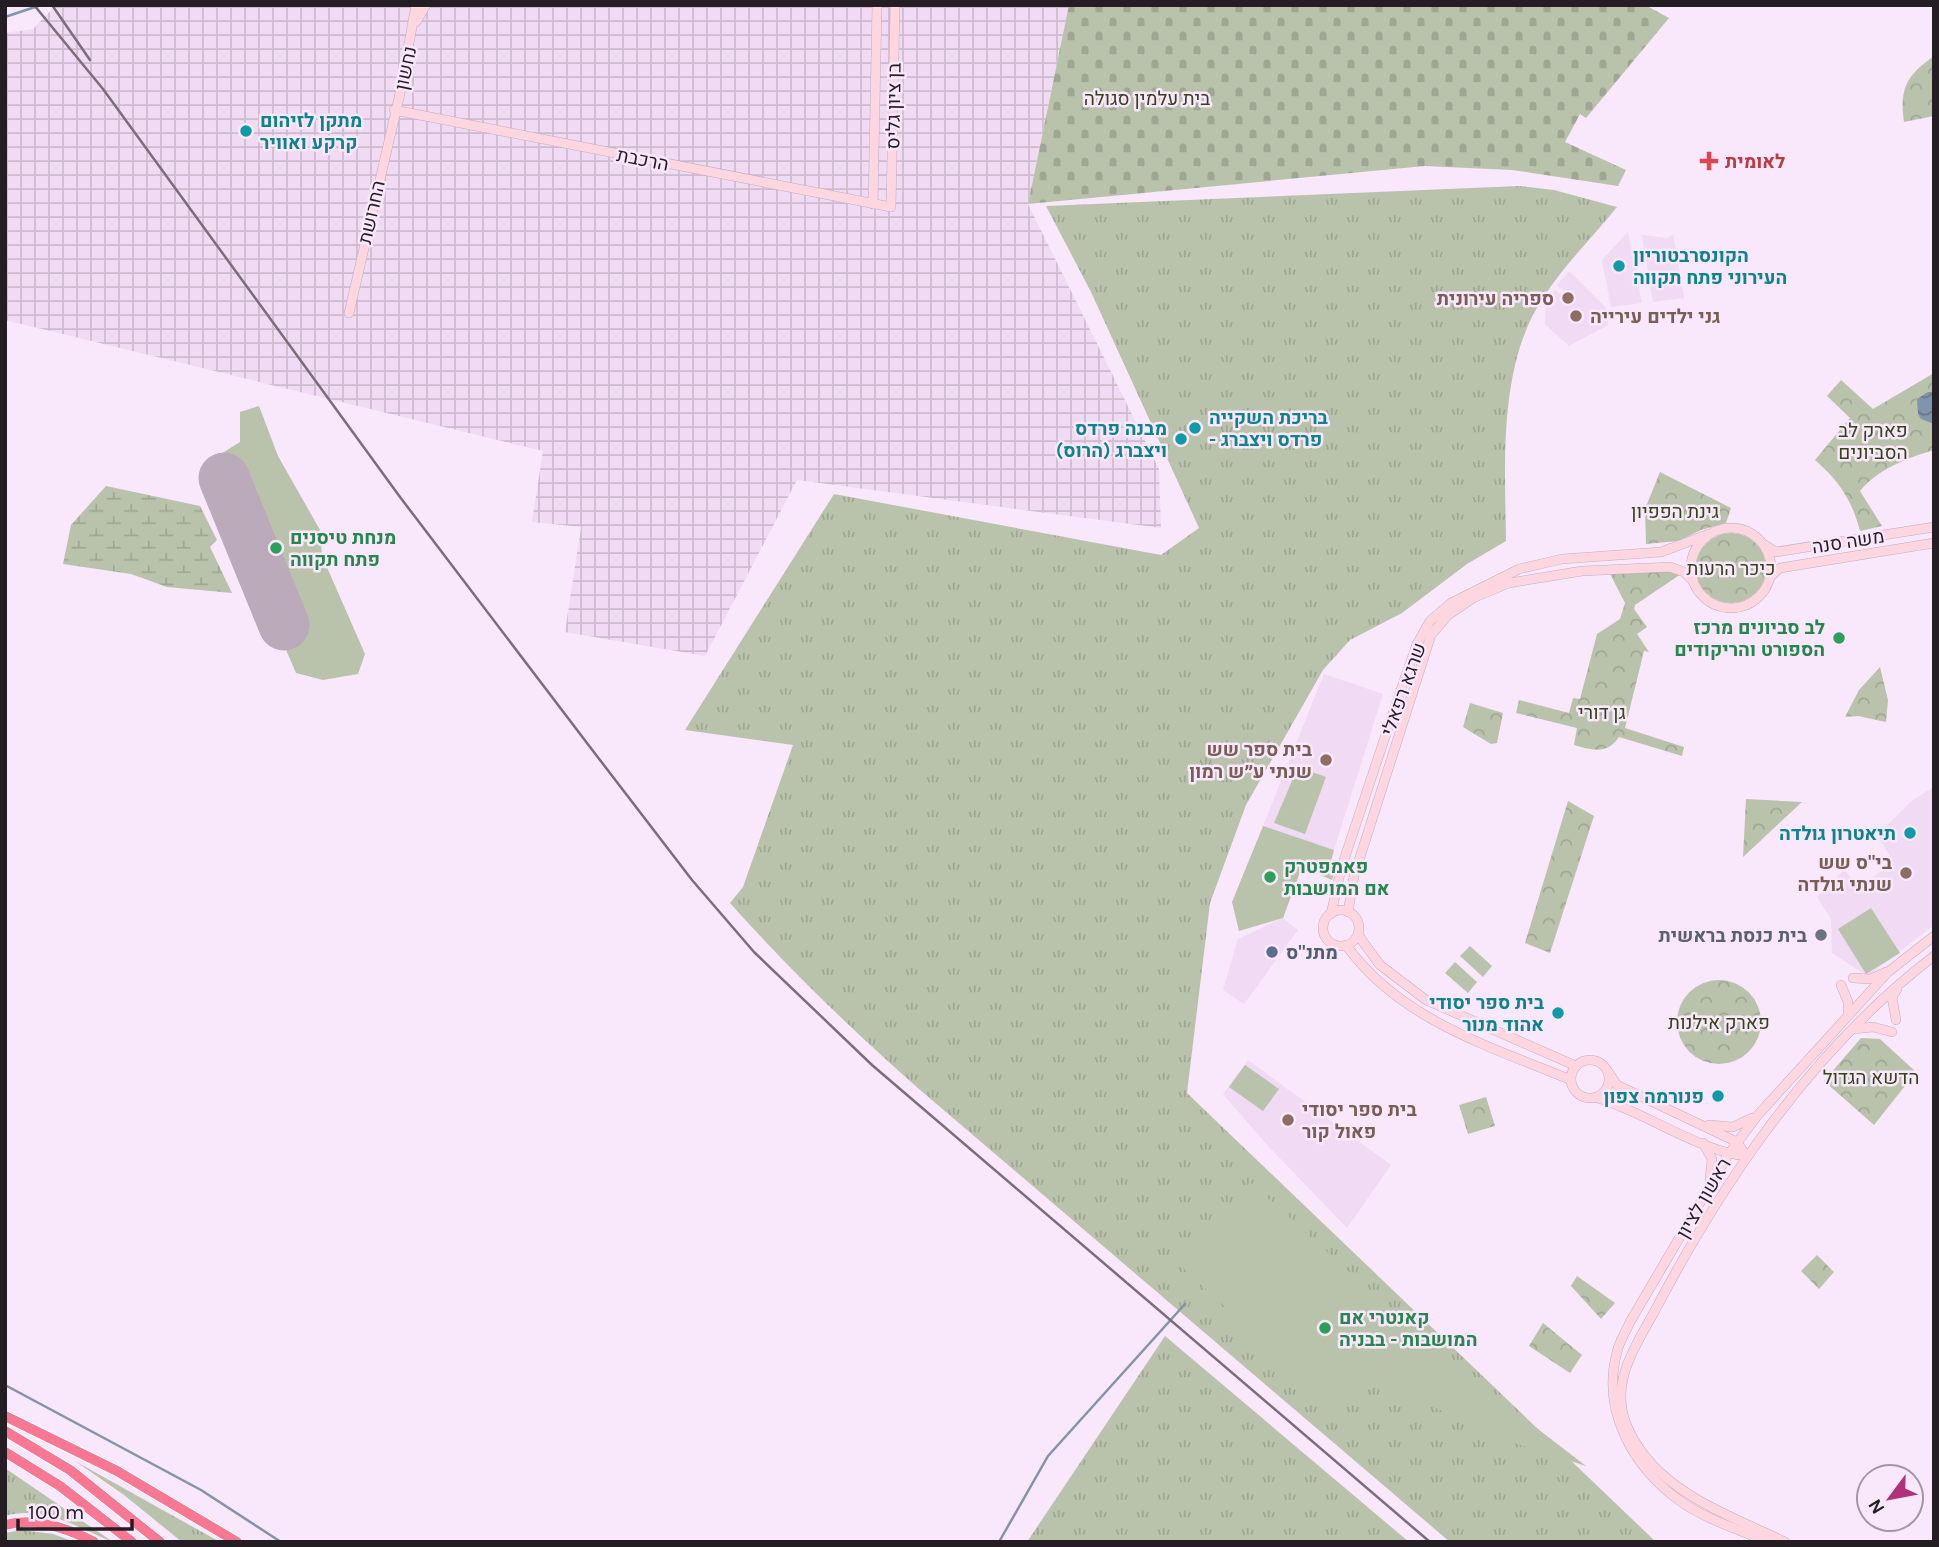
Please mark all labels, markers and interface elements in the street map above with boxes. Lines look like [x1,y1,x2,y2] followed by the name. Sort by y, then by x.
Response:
[391,44,421,92] street label: נחשון
[882,63,906,150] street label: בן ציון גליס
[1084,88,1210,110] park label: בית עלמין סגולה
[260,110,362,154] place label: מתקן לזיהום קרקע ואוויר
[238,123,254,139] marker: מתקן לזיהום קרקע ואוויר
[615,144,671,176] street label: הרכבת
[1699,151,1719,171] marker: לאומית
[1725,151,1785,173] place label: לאומית
[354,178,390,246] street label: החרושת
[1633,245,1787,289] place label: הקונסרבטוריון העירוני פתח תקווה
[1611,258,1627,274] marker: הקונסרבטוריון העירוני פתח תקווה
[1437,288,1554,310] place label: ספריה עירונית
[1560,290,1576,306] marker: ספריה עירונית
[1590,306,1721,328] place label: גני ילדים עירייה
[1568,308,1584,324] marker: גני ילדים עירייה
[1209,407,1329,451] place label: בריכת השקייה - פרדס ויצברג
[1056,418,1167,462] place label: מבנה פרדס ויצברג (הרוס)
[1187,420,1203,436] marker: בריכת השקייה - פרדס ויצברג
[1838,420,1908,464] park label: פארק לב הסביונים
[1173,431,1189,447] marker: מבנה פרדס ויצברג (הרוס)
[1631,501,1719,523] park label: גינת הפפיון
[1810,525,1886,559] street label: משה סנה
[290,527,396,571] place label: מנחת טיסנים פתח תקווה
[268,540,284,556] marker: מנחת טיסנים פתח תקווה
[1687,558,1775,580] park label: כיכר הרעות
[1674,617,1825,661] place label: לב סביונים מרכז הספורט והריקודים
[1831,630,1847,646] marker: לב סביונים מרכז הספורט והריקודים
[1377,640,1431,739] street label: שרגא רפאלי
[1578,702,1626,724] park label: גן דורי
[1189,739,1313,783] place label: בית ספר שש שנתי ע״ש רמון
[1318,752,1334,768] marker: בית ספר שש שנתי ע״ש רמון
[1779,823,1896,845] place label: תיאטרון גולדה
[1902,825,1918,841] marker: תיאטרון גולדה
[1798,852,1893,896] place label: בי"ס שש שנתי גולדה
[1284,856,1389,900] place label: פאמפטרק אם המושבות
[1898,865,1914,881] marker: בי"ס שש שנתי גולדה
[1262,869,1278,885] marker: פאמפטרק אם המושבות
[1658,925,1808,947] place label: בית כנסת בראשית
[1813,927,1829,943] marker: בית כנסת בראשית
[1286,942,1338,964] place label: מתנ"ס
[1264,944,1280,960] marker: מתנ"ס
[1429,992,1545,1036] place label: בית ספר יסודי אהוד מנור
[1550,1005,1566,1021] marker: בית ספר יסודי אהוד מנור
[1668,1012,1770,1034] park label: פארק אילנות
[1823,1067,1919,1089] park label: הדשא הגדול
[1604,1086,1704,1108] place label: פנורמה צפון
[1710,1088,1726,1104] marker: פנורמה צפון
[1302,1099,1417,1143] place label: בית ספר יסודי פאול קור
[1280,1112,1296,1128] marker: בית ספר יסודי פאול קור
[1672,1154,1736,1243] street label: ראשון לציון
[1339,1307,1477,1351] place label: קאנטרי אם המושבות - בבניה
[1317,1320,1333,1336] marker: קאנטרי אם המושבות - בבניה
[1855,1463,1925,1533] north arrow
[18,1488,131,1532] scale bar
[1863,1495,1889,1518] text: N
[28,1500,85,1524] text: 100 m

